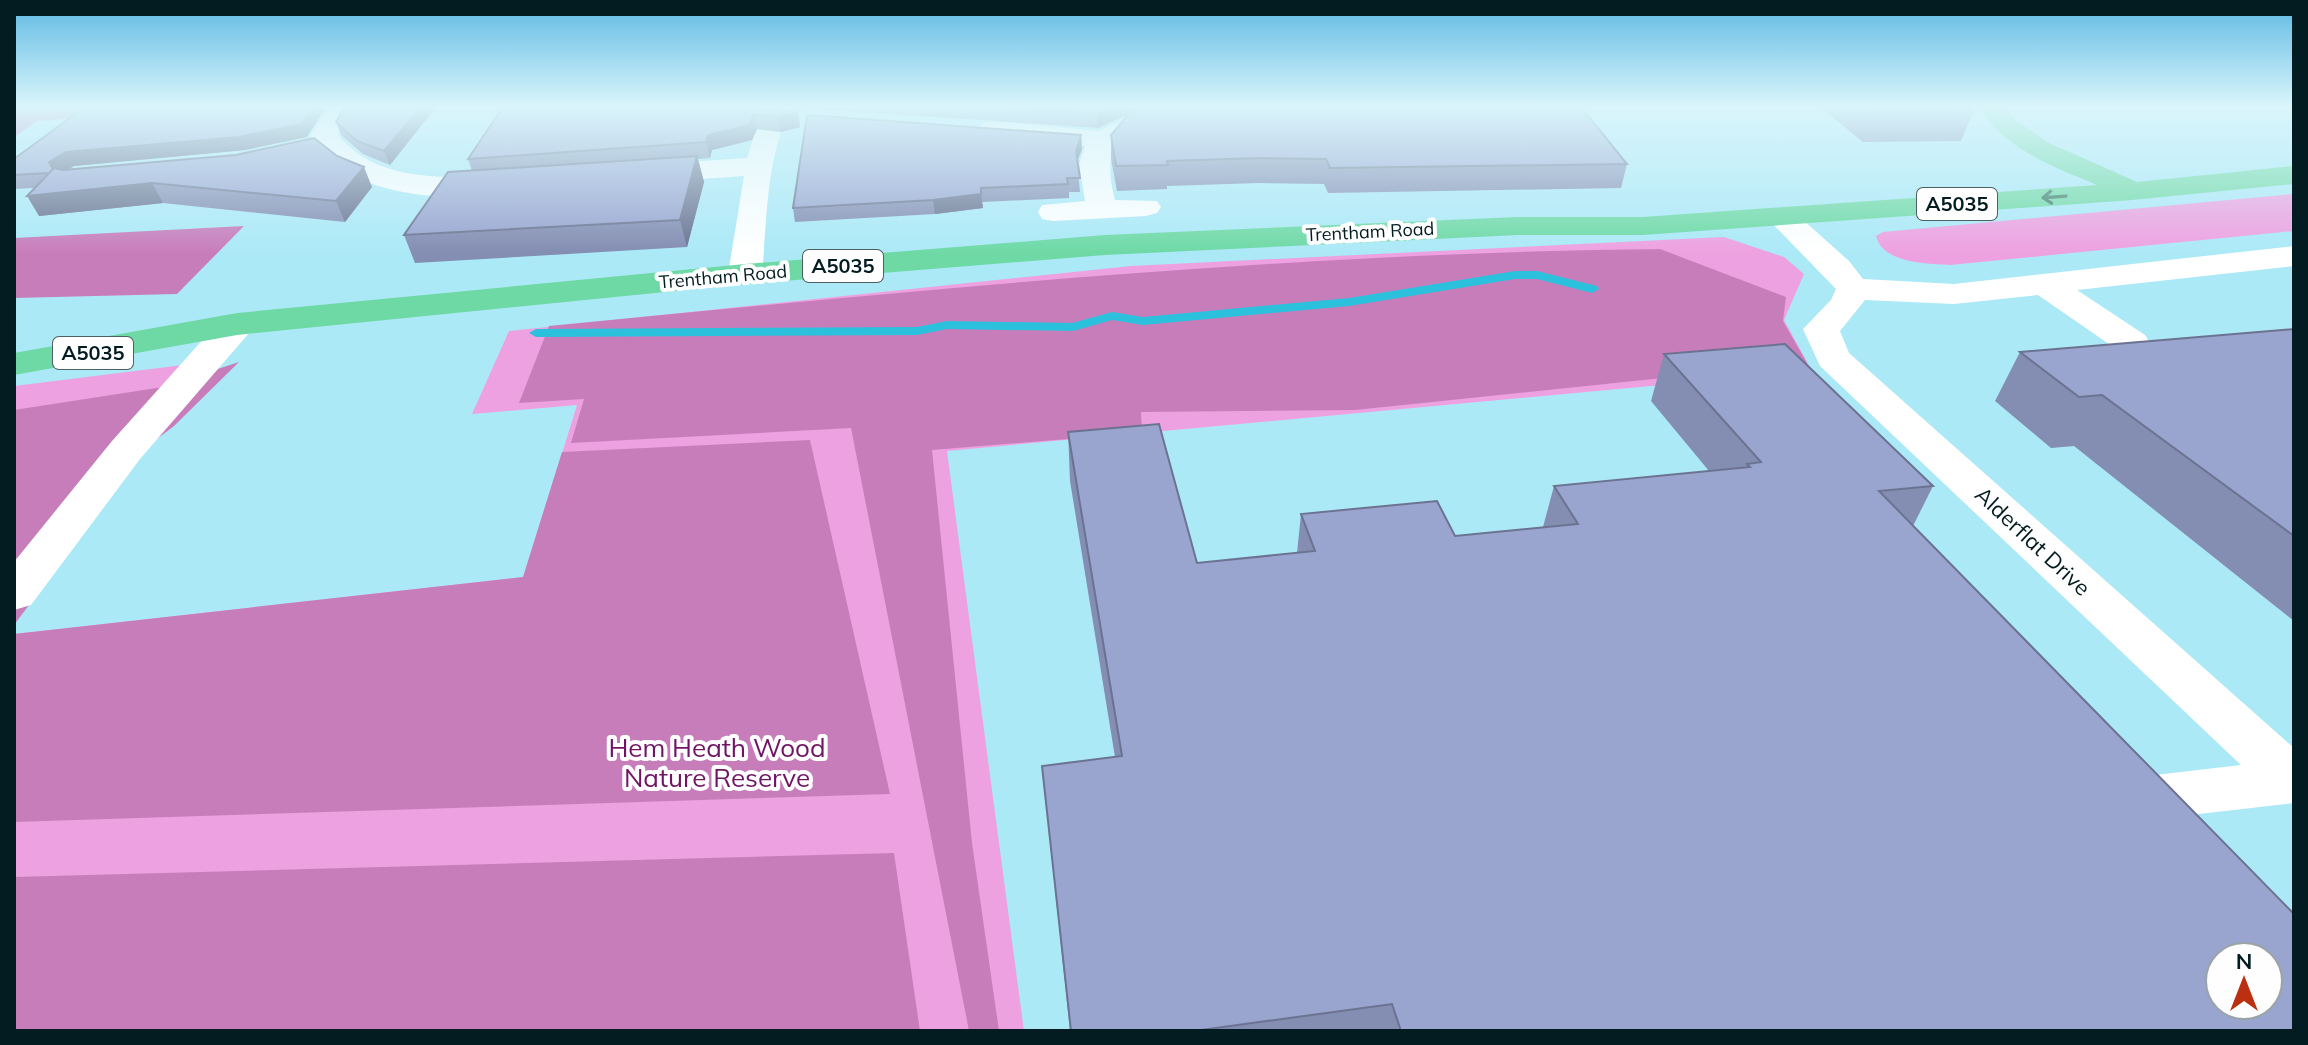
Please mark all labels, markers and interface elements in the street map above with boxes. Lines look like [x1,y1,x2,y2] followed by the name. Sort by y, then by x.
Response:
[1917,188,1997,220] road number: A5035
[2042,190,2068,205] one-way arrow
[1305,217,1435,246] street label: Trentham Road
[803,250,883,282] road number: A5035
[658,259,788,294] street label: Trentham Road
[53,337,133,369] road number: A5035
[1969,480,2097,602] street label: Alderflat Drive
[608,731,826,794] park label: Hem Heath Wood Nature Reserve
[2204,941,2284,1021] north arrow
[2236,947,2252,975] text: N

